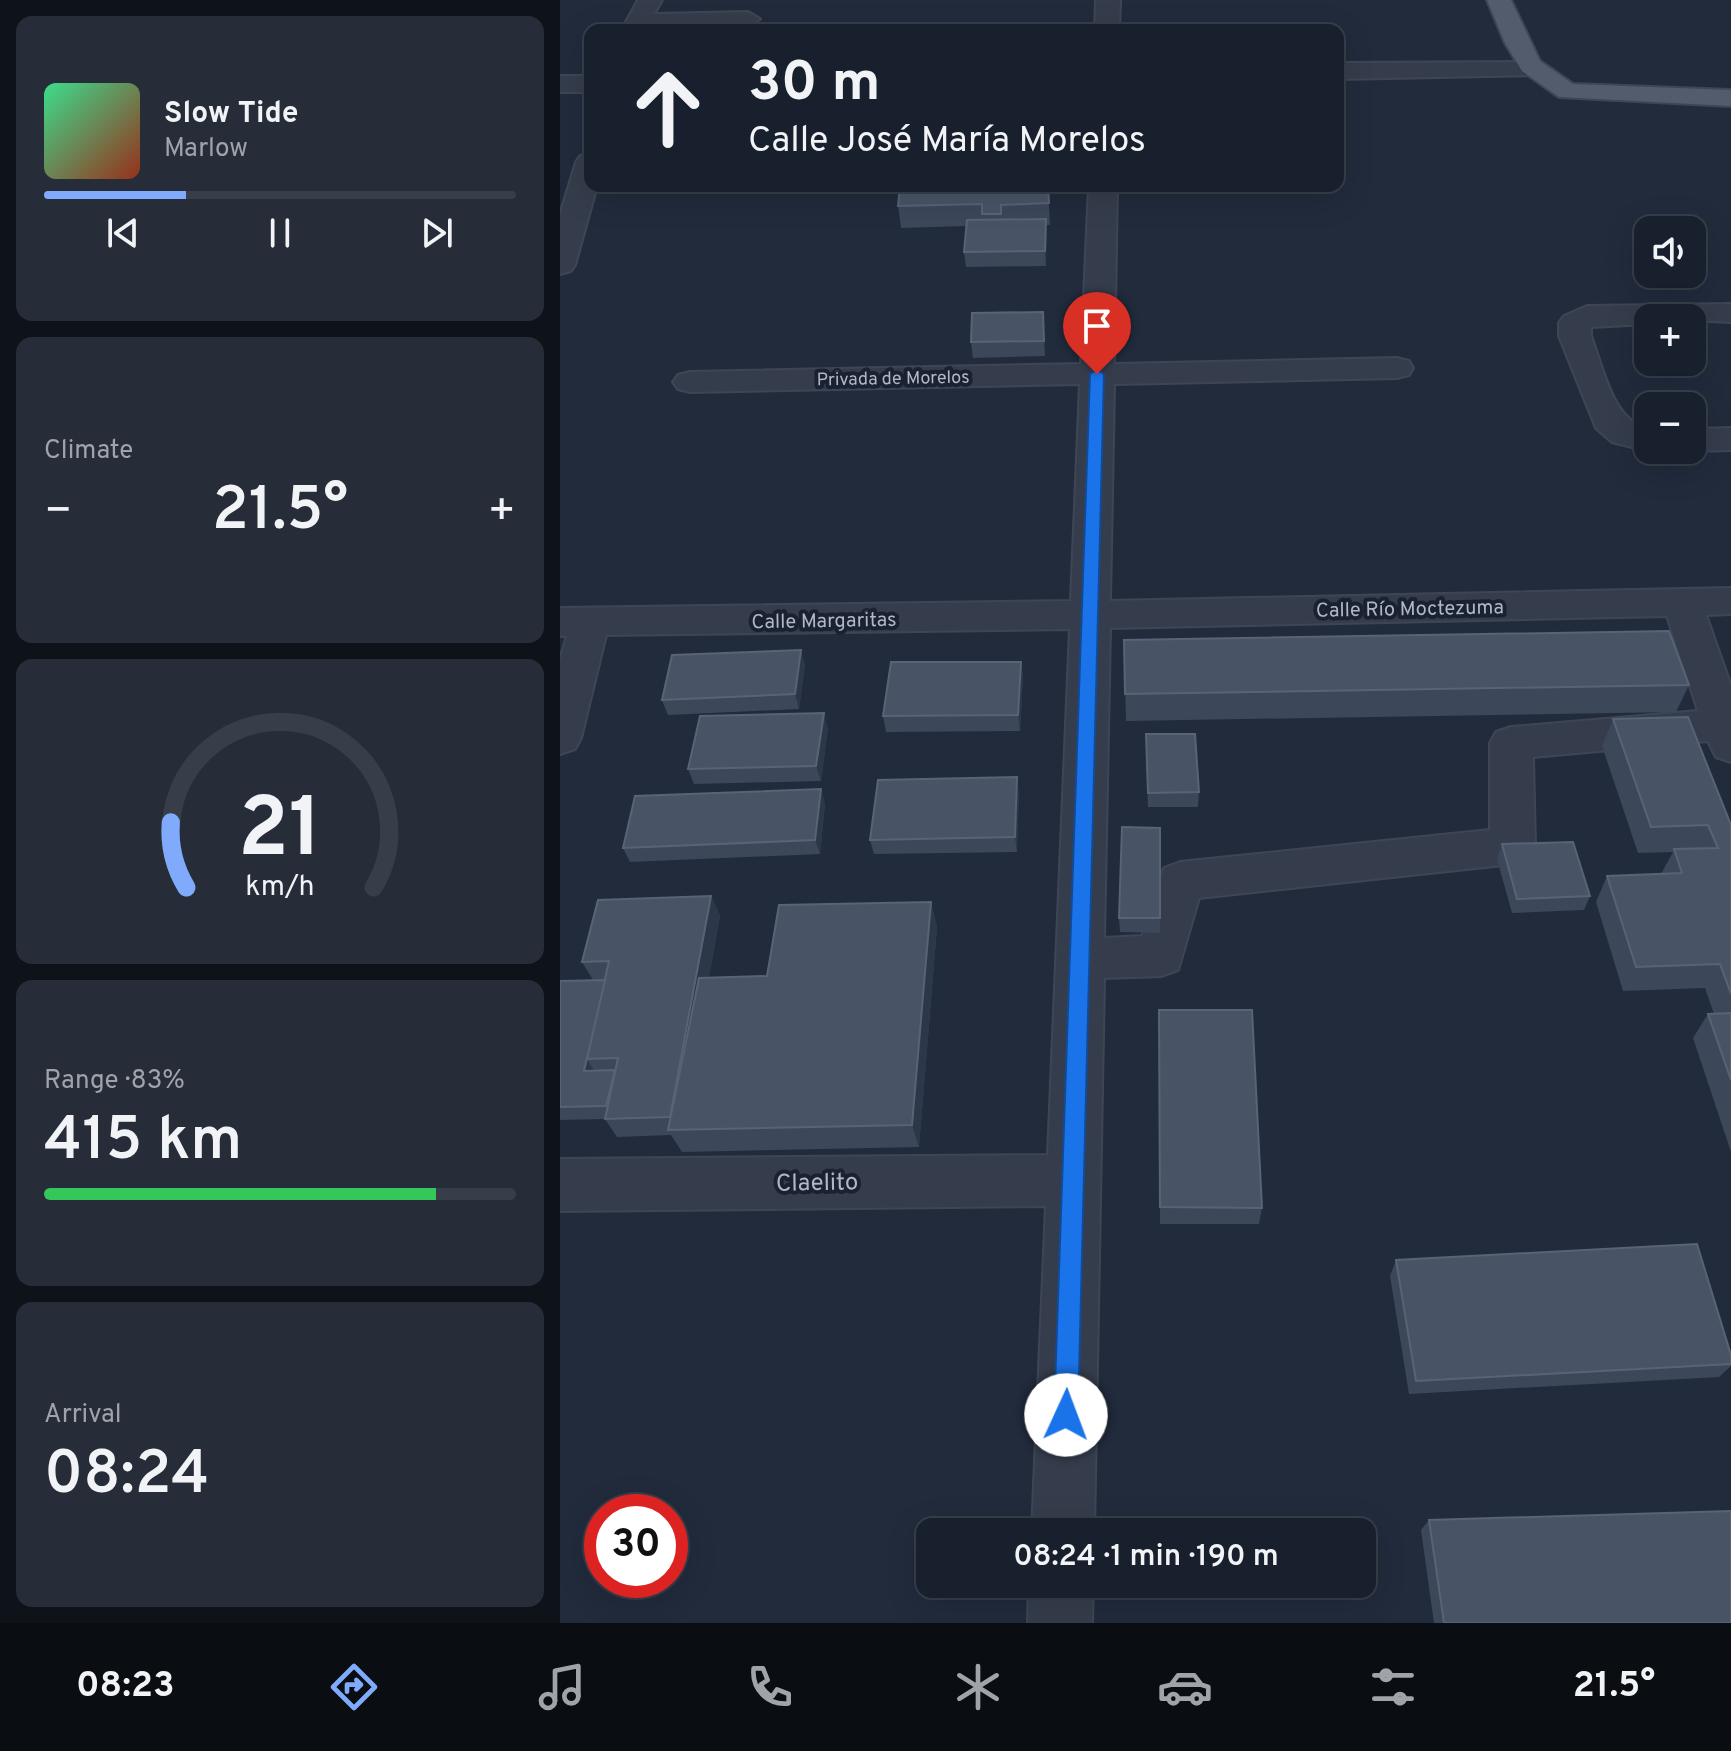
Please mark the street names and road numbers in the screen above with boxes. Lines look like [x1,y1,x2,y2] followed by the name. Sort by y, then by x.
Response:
[816,367,970,392] street label: Privada de Morelos
[1316,595,1504,625] street label: Calle Río Moctezuma
[751,608,897,636] street label: Calle Margaritas
[776,1168,858,1200] street label: Claelito

